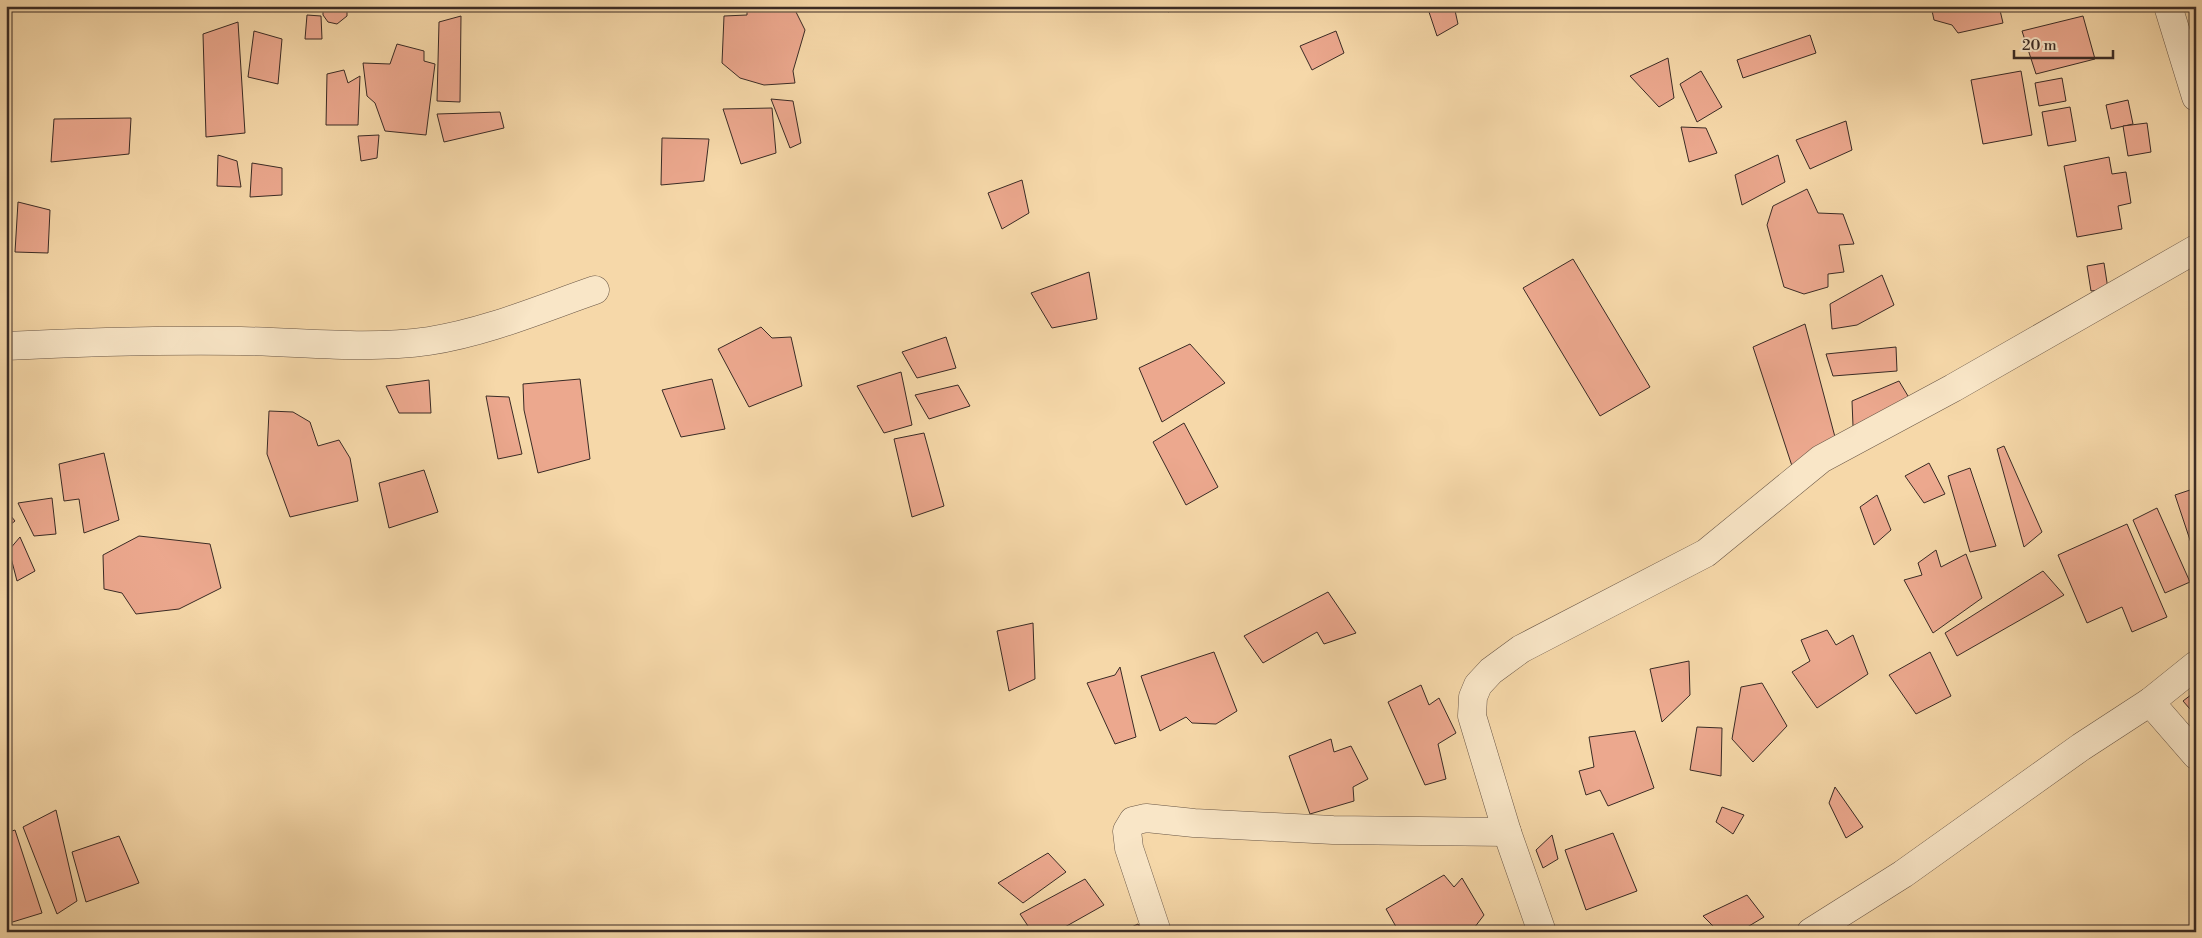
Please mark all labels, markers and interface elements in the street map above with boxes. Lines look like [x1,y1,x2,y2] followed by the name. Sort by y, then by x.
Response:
[2014,28,2113,60] scale bar
[2022,36,2057,55] text: 20 m

